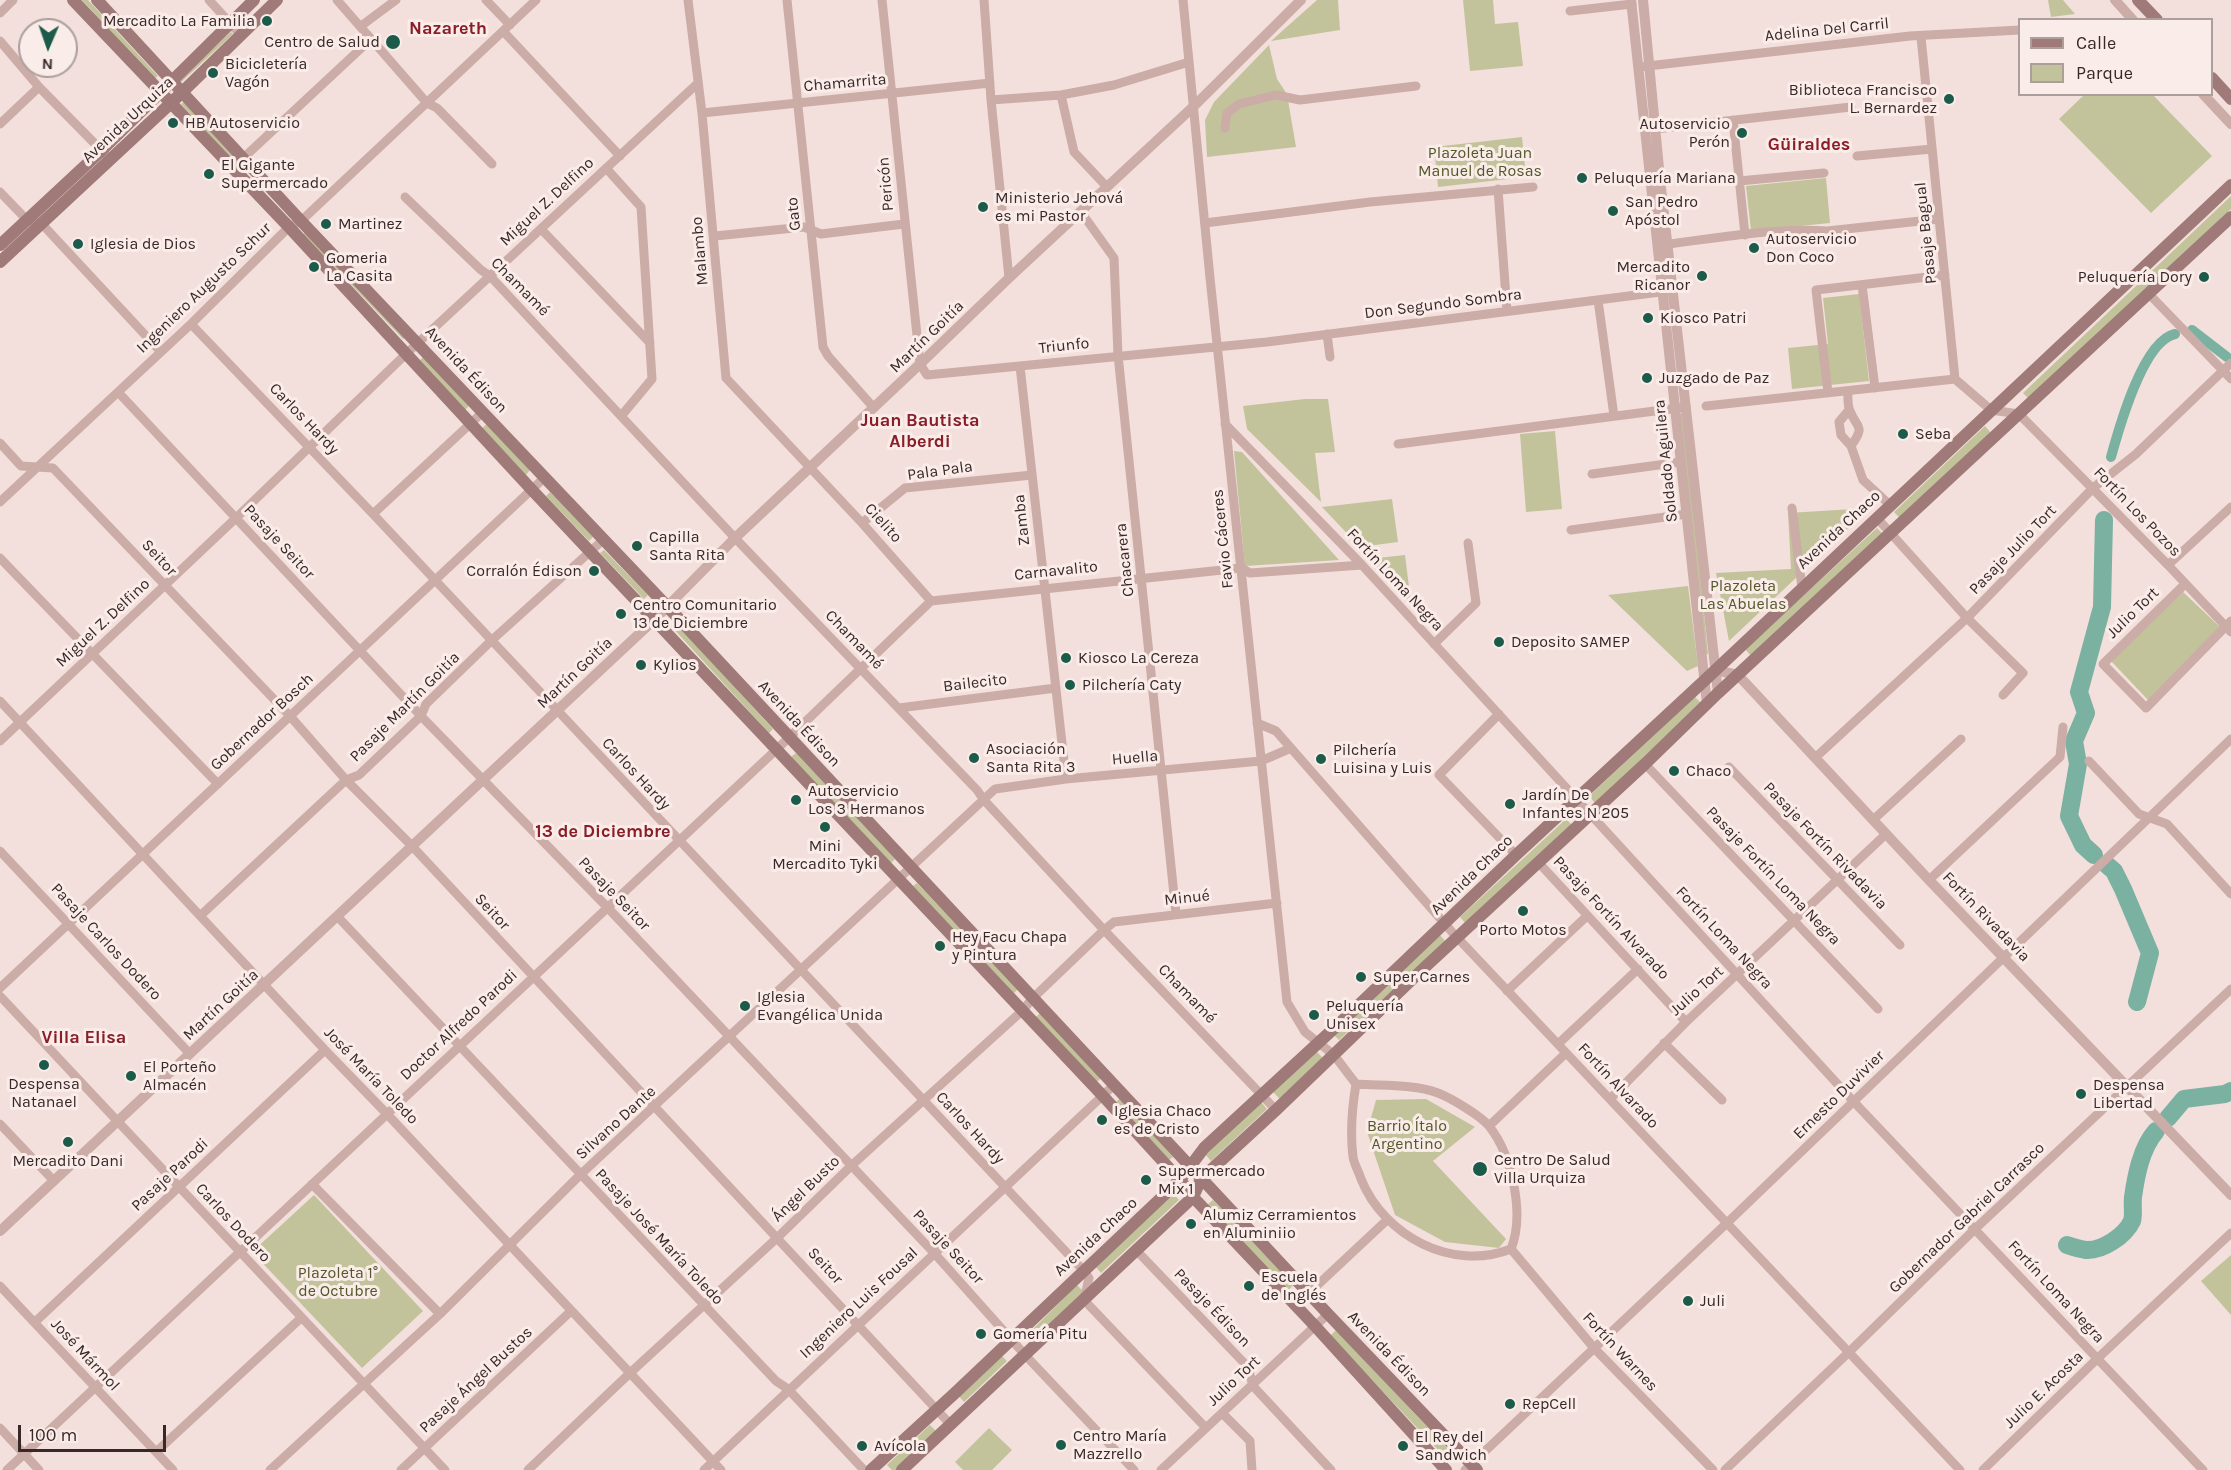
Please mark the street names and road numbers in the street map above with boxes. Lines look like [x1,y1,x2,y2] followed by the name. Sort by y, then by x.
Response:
[1764,14,1890,46] street label: Adelina Del Carril
[803,70,887,96] street label: Chamarrita
[78,73,178,167] street label: Avenida Urquiza
[496,154,598,250] street label: Miguel Z. Delfino
[874,156,898,212] street label: Pericón
[1911,181,1941,285] street label: Pasaje Bagual
[783,196,805,232] street label: Gato
[687,216,713,286] street label: Malambo
[133,219,275,357] street label: Ingeniero Augusto Schur
[487,254,553,320] street label: Chamamé
[1363,285,1523,323] street label: Don Segundo Sombra
[886,297,968,377] street label: Martín Goitía
[421,323,511,417] street label: Avenida Édison
[1038,334,1090,358] street label: Triunfo
[265,379,343,459] street label: Carlos Hardy
[1650,399,1682,523] street label: Soldado Aguilera
[906,457,974,485] street label: Pala Pala
[2089,463,2185,561] street label: Fortín Los Pozos
[1793,487,1885,573] street label: Avenida Chaco
[1208,488,1238,590] street label: Favio Cáceres
[1010,493,1034,547] street label: Zamba
[860,499,906,547] street label: Cielito
[240,501,318,583] street label: Pasaje Seitor
[1965,501,2061,599] street label: Pasaje Julio Tort
[1112,522,1138,598] street label: Chacarera
[1343,525,1447,635] street label: Fortín Loma Negra
[137,536,181,580] street label: Seitor
[1013,557,1099,585] street label: Carnavalito
[52,575,154,671] street label: Miguel Z. Delfino
[2103,583,2163,643] street label: Julio Tort
[821,606,887,674] street label: Chamamé
[533,633,617,713] street label: Martín Goitía
[346,648,464,766] street label: Pasaje Martín Goitía
[207,669,317,775] street label: Gobernador Bosch
[942,670,1008,696] street label: Bailecito
[754,677,844,771] street label: Avenida Édison
[598,734,674,814] street label: Carlos Hardy
[1111,746,1159,770] street label: Huella
[1759,778,1891,914] street label: Pasaje Fortín Rivadavia
[1702,803,1844,949] street label: Pasaje Fortín Loma Negra
[1427,831,1517,919] street label: Avenida Chaco
[1549,852,1673,984] street label: Pasaje Fortín Alvarado
[574,853,654,935] street label: Pasaje Seitor
[1938,868,2034,966] street label: Fortín Rivadavia
[47,879,165,1005] street label: Pasaje Carlos Dodero
[1672,883,1776,993] street label: Fortín Loma Negra
[1163,886,1211,910] street label: Minué
[470,890,514,934] street label: Seitor
[1154,960,1220,1028] street label: Chamamé
[1666,962,1728,1020] street label: Julio Tort
[179,965,263,1045] street label: Martín Goitía
[396,966,522,1084] street label: Doctor Alfredo Parodi
[320,1023,422,1129] street label: José María Toledo
[1573,1039,1663,1133] street label: Fortín Alvarado
[1789,1047,1889,1143] street label: Ernesto Duvivier
[572,1082,660,1164] street label: Silvano Dante
[932,1088,1008,1168] street label: Carlos Hardy
[127,1134,213,1216] street label: Pasaje Parodi
[1885,1139,2049,1297] street label: Gobernador Gabriel Carrasco
[768,1152,844,1226] street label: Ángel Busto
[591,1165,727,1309] street label: Pasaje José María Toledo
[191,1179,275,1267] street label: Carlos Dodero
[1050,1194,1142,1280] street label: Avenida Chaco
[909,1206,987,1288] street label: Pasaje Seitor
[2004,1237,2108,1347] street label: Fortín Loma Negra
[796,1243,922,1363] street label: Ingeniero Luis Fousal
[803,1244,847,1288] street label: Seitor
[1170,1265,1254,1351] street label: Pasaje Édison
[1343,1307,1435,1401] street label: Avenida Édison
[1578,1308,1662,1396] street label: Fortín Warnes
[47,1315,123,1395] street label: José Mármol
[416,1323,536,1437] street label: Pasaje Ángel Bustos
[2000,1347,2088,1433] street label: Julio E. Acosta
[1204,1352,1264,1410] street label: Julio Tort

